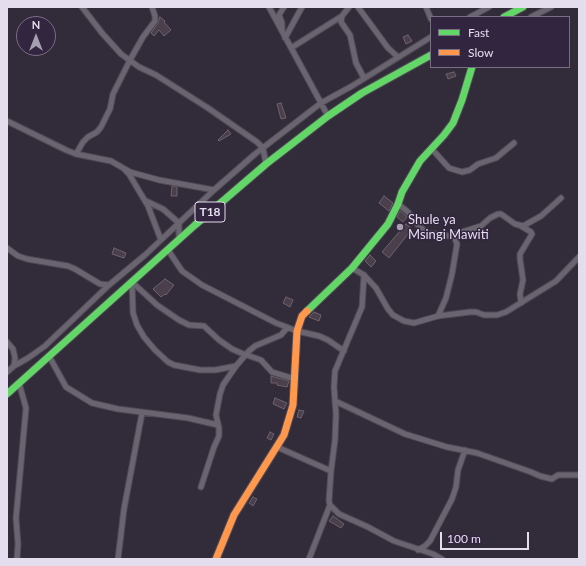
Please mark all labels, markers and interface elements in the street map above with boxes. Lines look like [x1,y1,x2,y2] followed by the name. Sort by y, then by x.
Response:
[16,16,56,56] north arrow
[430,16,570,68] legend
[32,18,40,31] text: N
[468,25,489,40] text: Fast
[468,45,493,60] text: Slow
[195,202,225,222] road number: T18
[408,212,489,243] place label: Shule ya Msingi Mawiti
[395,222,405,232] marker: Shule ya Msingi Mawiti
[442,524,531,550] scale bar
[447,531,481,546] text: 100 m

